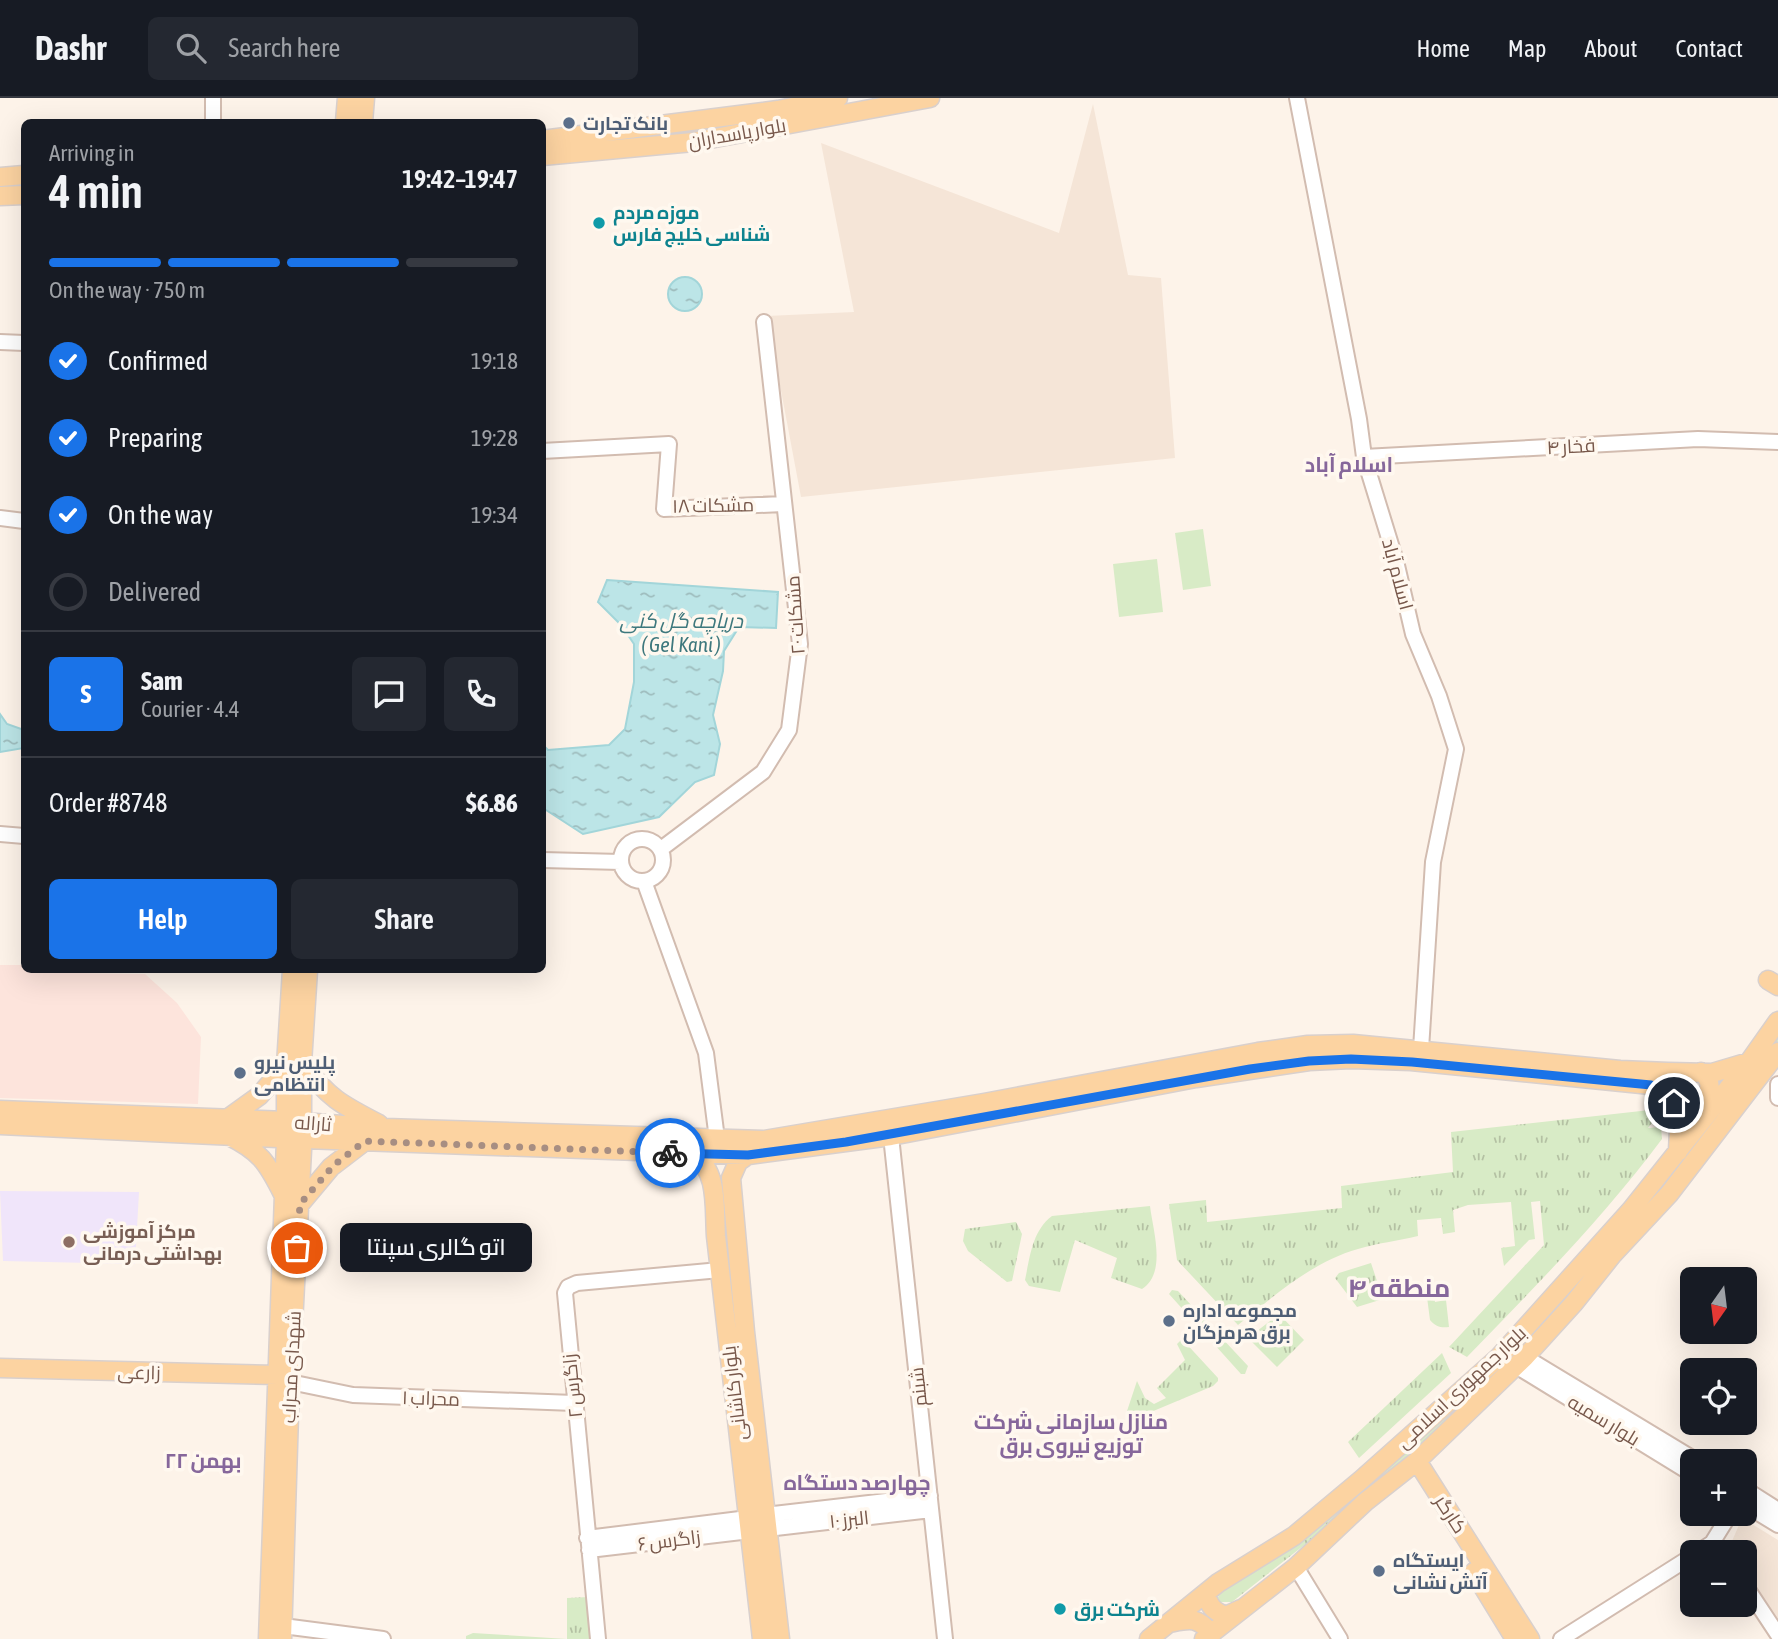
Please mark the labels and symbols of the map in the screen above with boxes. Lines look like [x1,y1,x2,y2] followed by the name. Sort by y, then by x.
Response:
[583,112,668,135] place label: بانک تجارت
[686,114,788,154] street label: بلوار پاسداران
[561,115,577,131] marker: بانک تجارت
[613,201,770,248] place label: موزه مردم شناسی خلیج فارس
[591,215,607,231] marker: موزه مردم شناسی خلیج فارس
[1546,434,1596,459] street label: فخار ۴
[1305,452,1393,479] district label: اسلام آباد
[672,493,754,517] street label: مشکات ۱۸
[1375,536,1418,613] street label: اسلام آباد
[781,575,809,655] street label: مشکات ۲۰
[619,608,744,656] water label: دریاچه گل کنی ( Gel Kani )
[254,1051,335,1096] place label: پلیس نیرو انتظامی
[232,1065,248,1081] marker: پلیس نیرو انتظامی
[1644,1073,1704,1133] pin
[294,1111,332,1136] street label: ثاراله
[635,1118,705,1188] courier
[267,1218,327,1278] pin
[83,1220,222,1265] place label: مرکز آموزشی بهداشتی درمانی
[339,1224,532,1272] callout: اتو گالری سپنتا
[61,1234,77,1250] marker: مرکز آموزشی بهداشتی درمانی
[1680,1267,1757,1344] north arrow
[1348,1273,1451,1303] district label: منطقه ۴
[1183,1299,1297,1344] place label: مجموعه اداره برق هرمزگان
[277,1310,306,1424] street label: شهدای محراب
[1161,1313,1177,1329] marker: مجموعه اداره برق هرمزگان
[1392,1321,1531,1453] street label: بلوار جمهوری اسلامی
[717,1344,752,1442] street label: بلوار کاشانی
[558,1353,587,1419] street label: زاگرس ۲
[117,1361,161,1384] street label: زارعی
[905,1366,934,1408] street label: شبنم
[402,1386,460,1411] street label: محراب ۱
[1564,1390,1644,1451] street label: بلوار سمیه
[974,1409,1168,1460] district label: منازل سازمانی شرکت توزیع نیروی برق
[165,1448,241,1474] district label: ۲۲ بهمن
[783,1470,931,1498] district label: چهارصد دستگاه
[1429,1490,1471,1538] street label: کارگر
[828,1506,870,1533] street label: البرز ۱۰
[636,1525,702,1556] street label: زاگرس ۶
[1393,1549,1488,1594] place label: ایستگاه آتش نشانی
[1371,1563,1387,1579] marker: ایستگاه آتش نشانی
[1074,1598,1160,1621] place label: شرکت برق
[1052,1601,1068,1617] marker: شرکت برق

